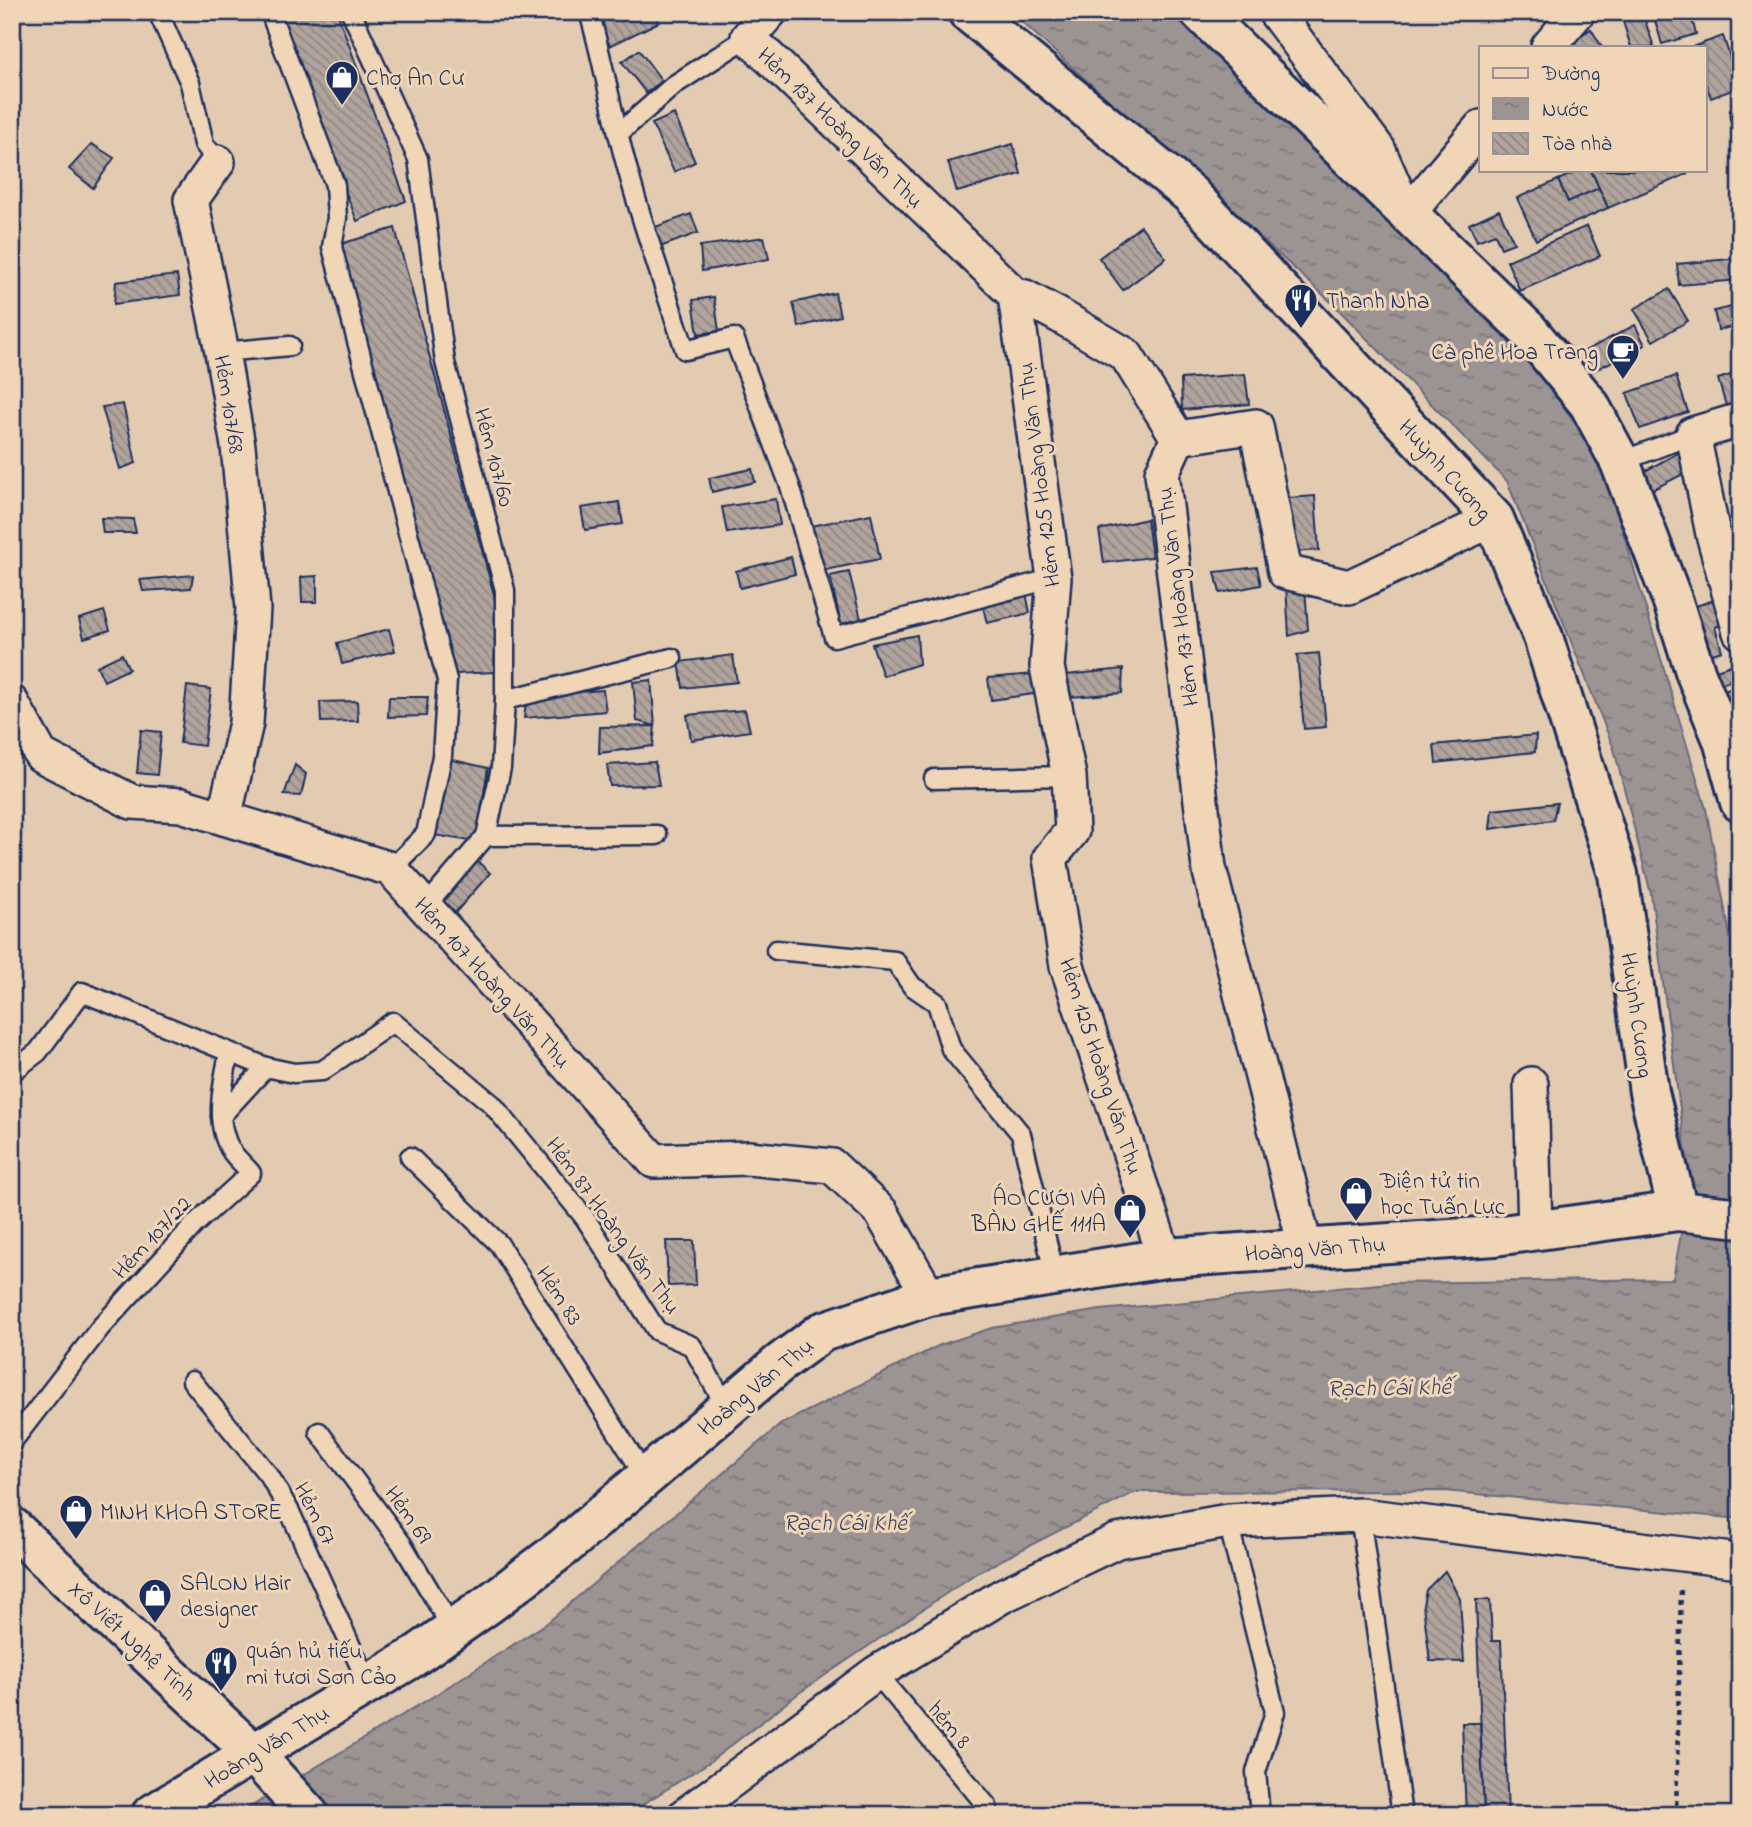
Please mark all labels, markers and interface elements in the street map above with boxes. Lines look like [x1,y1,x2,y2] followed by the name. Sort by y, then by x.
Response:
[748,40,930,218] street label: Hẻm 137 Hoàng Văn Thụ
[1479,46,1706,172] legend
[323,58,361,107] shop icon: Chợ An Cư
[1541,60,1600,92] text: Đường
[366,63,464,96] place label: Chợ An Cư
[1542,96,1589,126] text: Nước
[1542,130,1612,160] text: Tòa nhà
[1282,281,1320,330] restaurant icon: Thanh Nha
[1326,286,1429,319] place label: Thanh Nha
[1604,332,1642,381] cafe icon: Cà phê Hoa Trang
[1431,337,1598,371] place label: Cà phê Hoa Trang
[203,352,252,456] street label: Hẻm 107/68
[1010,360,1072,589] street label: Hẻm 125 Hoàng Văn Thụ
[464,405,522,511] street label: Hẻm 107/60
[1388,413,1499,530] street label: Huỳnh Cương
[1150,485,1210,708] street label: Hẻm 137 Hoàng Văn Thụ
[404,891,577,1077] street label: Hẻm 107 Hoàng Văn Thụ
[1608,950,1661,1081] street label: Huỳnh Cương
[1048,954,1150,1180] street label: Hẻm 125 Hoàng Văn Thụ
[535,1131,688,1323] street label: Hẻm 87 Hoàng Văn Thụ
[1379,1166,1506,1225] place label: Điện tử tin học Tuấn Lực
[1337,1174,1375,1223] shop icon: Điện tử tin học Tuấn Lực
[970,1182,1106,1242] place label: ÁO CƯỚI VÀ BÀN GHẾ 111A
[105,1189,200,1288] street label: Hẻm 107/22
[1111,1191,1149,1240] shop icon: ÁO CƯỚI VÀ BÀN GHẾ 111A
[1244,1229,1387,1273] street label: Hoàng Văn Thụ
[526,1260,590,1333] street label: Hẻm 83
[691,1331,822,1446] street label: Hoàng Văn Thụ
[1327,1371,1457,1408] water label: Rạch Cái Khế
[284,1477,344,1552] street label: Hẻm 67
[375,1480,439,1551] street label: Hẻm 69
[57,1492,95,1541] shop icon: MINH KHOA STORE
[100,1497,282,1530] place label: MINH KHOA STORE
[783,1507,913,1542] water label: Rạch Cái Khế
[180,1568,292,1628] place label: SALON Hair designer
[59,1574,203,1711] street label: Xô Viết Nghệ Tĩnh
[136,1576,174,1625] shop icon: SALON Hair designer
[246,1636,396,1695] place label: quán hủ tiếu mì tươi Sơn Cảo
[202,1644,240,1693] restaurant icon: quán hủ tiếu mì tươi Sơn Cảo
[918,1695,978,1757] street label: hẻm 8
[198,1698,337,1799] street label: Hoàng Văn Thụ

